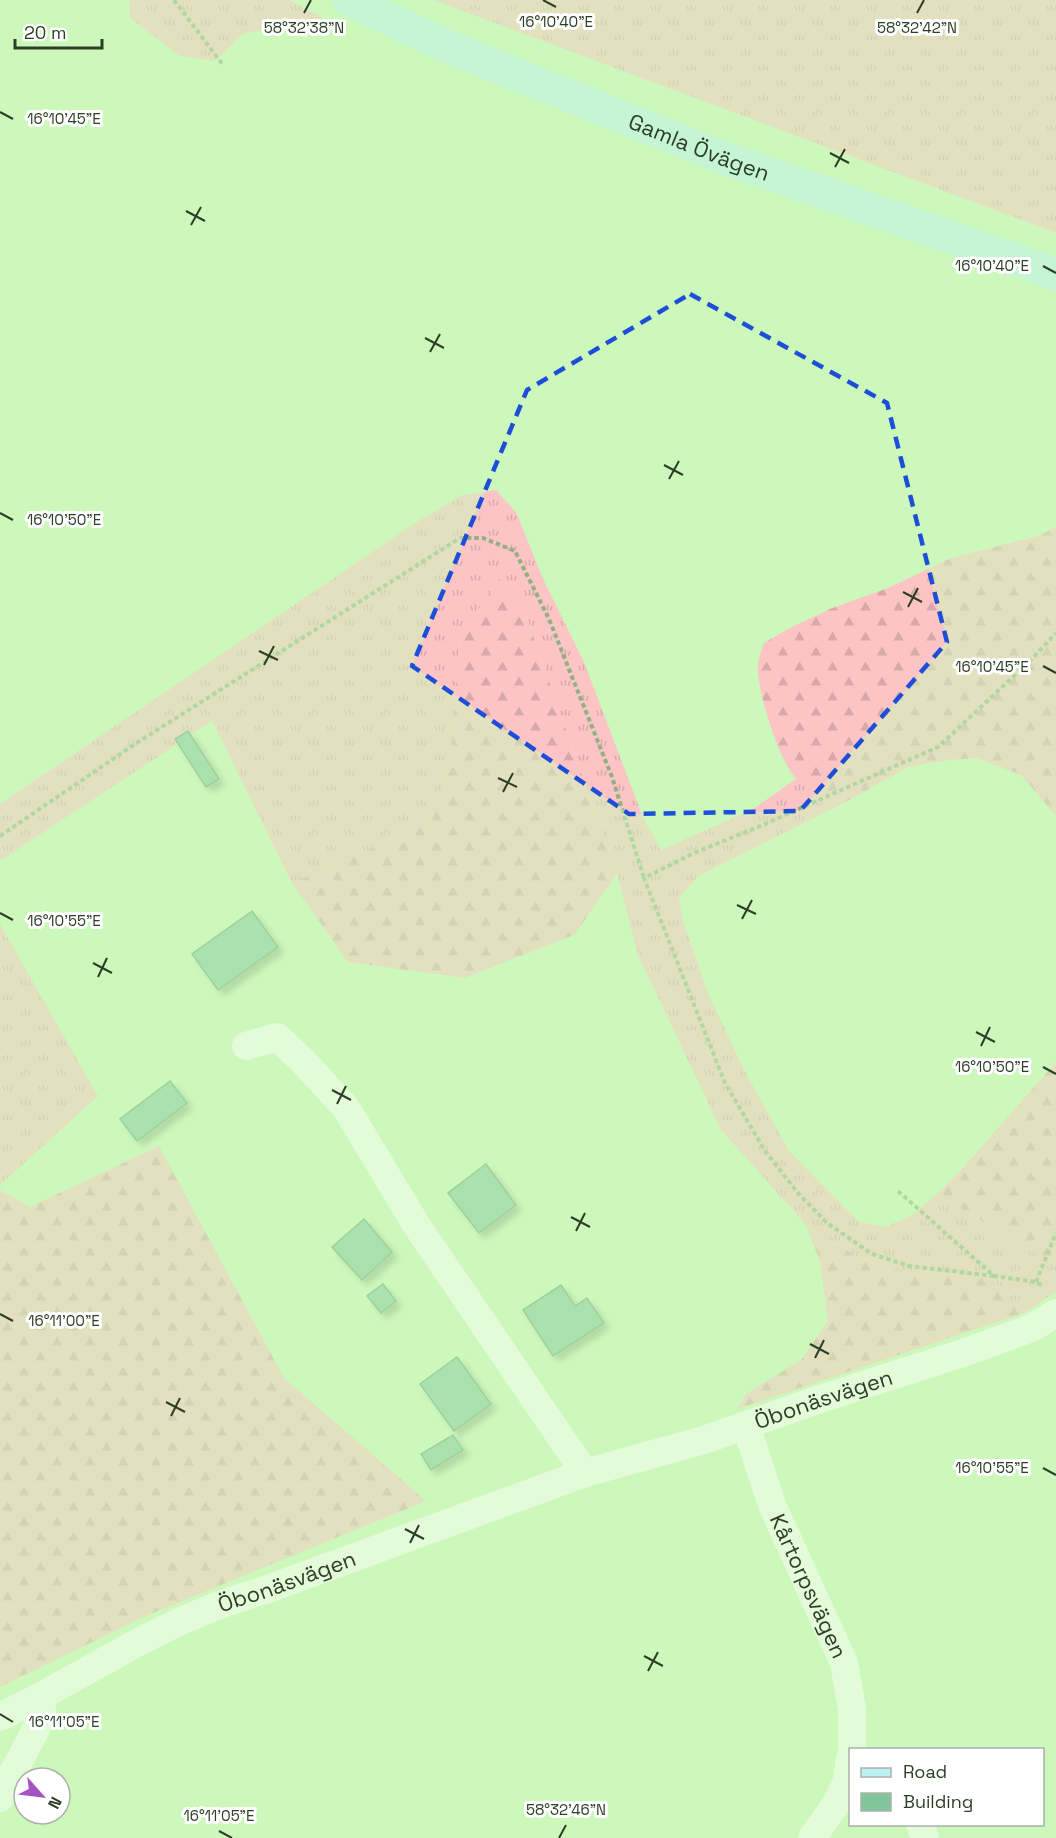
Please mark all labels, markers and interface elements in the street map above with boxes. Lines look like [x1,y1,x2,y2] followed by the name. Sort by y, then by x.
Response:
[15,12,102,50] scale bar
[519,12,593,31] text: 16°10'40"E
[264,18,344,37] text: 58°32'38"N
[877,18,957,37] text: 58°32'42"N
[24,21,67,44] text: 20 m
[625,107,773,187] street label: Gamla Övägen
[27,109,101,128] text: 16°10'45"E
[955,256,1029,275] text: 16°10'40"E
[27,510,101,529] text: 16°10'50"E
[955,657,1029,676] text: 16°10'45"E
[27,911,101,930] text: 16°10'55"E
[955,1057,1029,1076] text: 16°10'50"E
[28,1311,100,1330] text: 16°11'00"E
[750,1363,896,1435] street label: Öbonäsvägen
[955,1458,1029,1477] text: 16°10'55"E
[764,1509,854,1663] street label: Kårtorpsvägen
[214,1544,360,1618] street label: Öbonäsvägen
[29,1712,99,1731] text: 16°11'05"E
[849,1748,1044,1826] legend
[903,1760,947,1783] text: Road
[12,1766,72,1826] north arrow
[903,1790,973,1813] text: Building
[43,1793,67,1812] text: N
[526,1800,606,1819] text: 58°32'46"N
[184,1806,254,1825] text: 16°11'05"E

